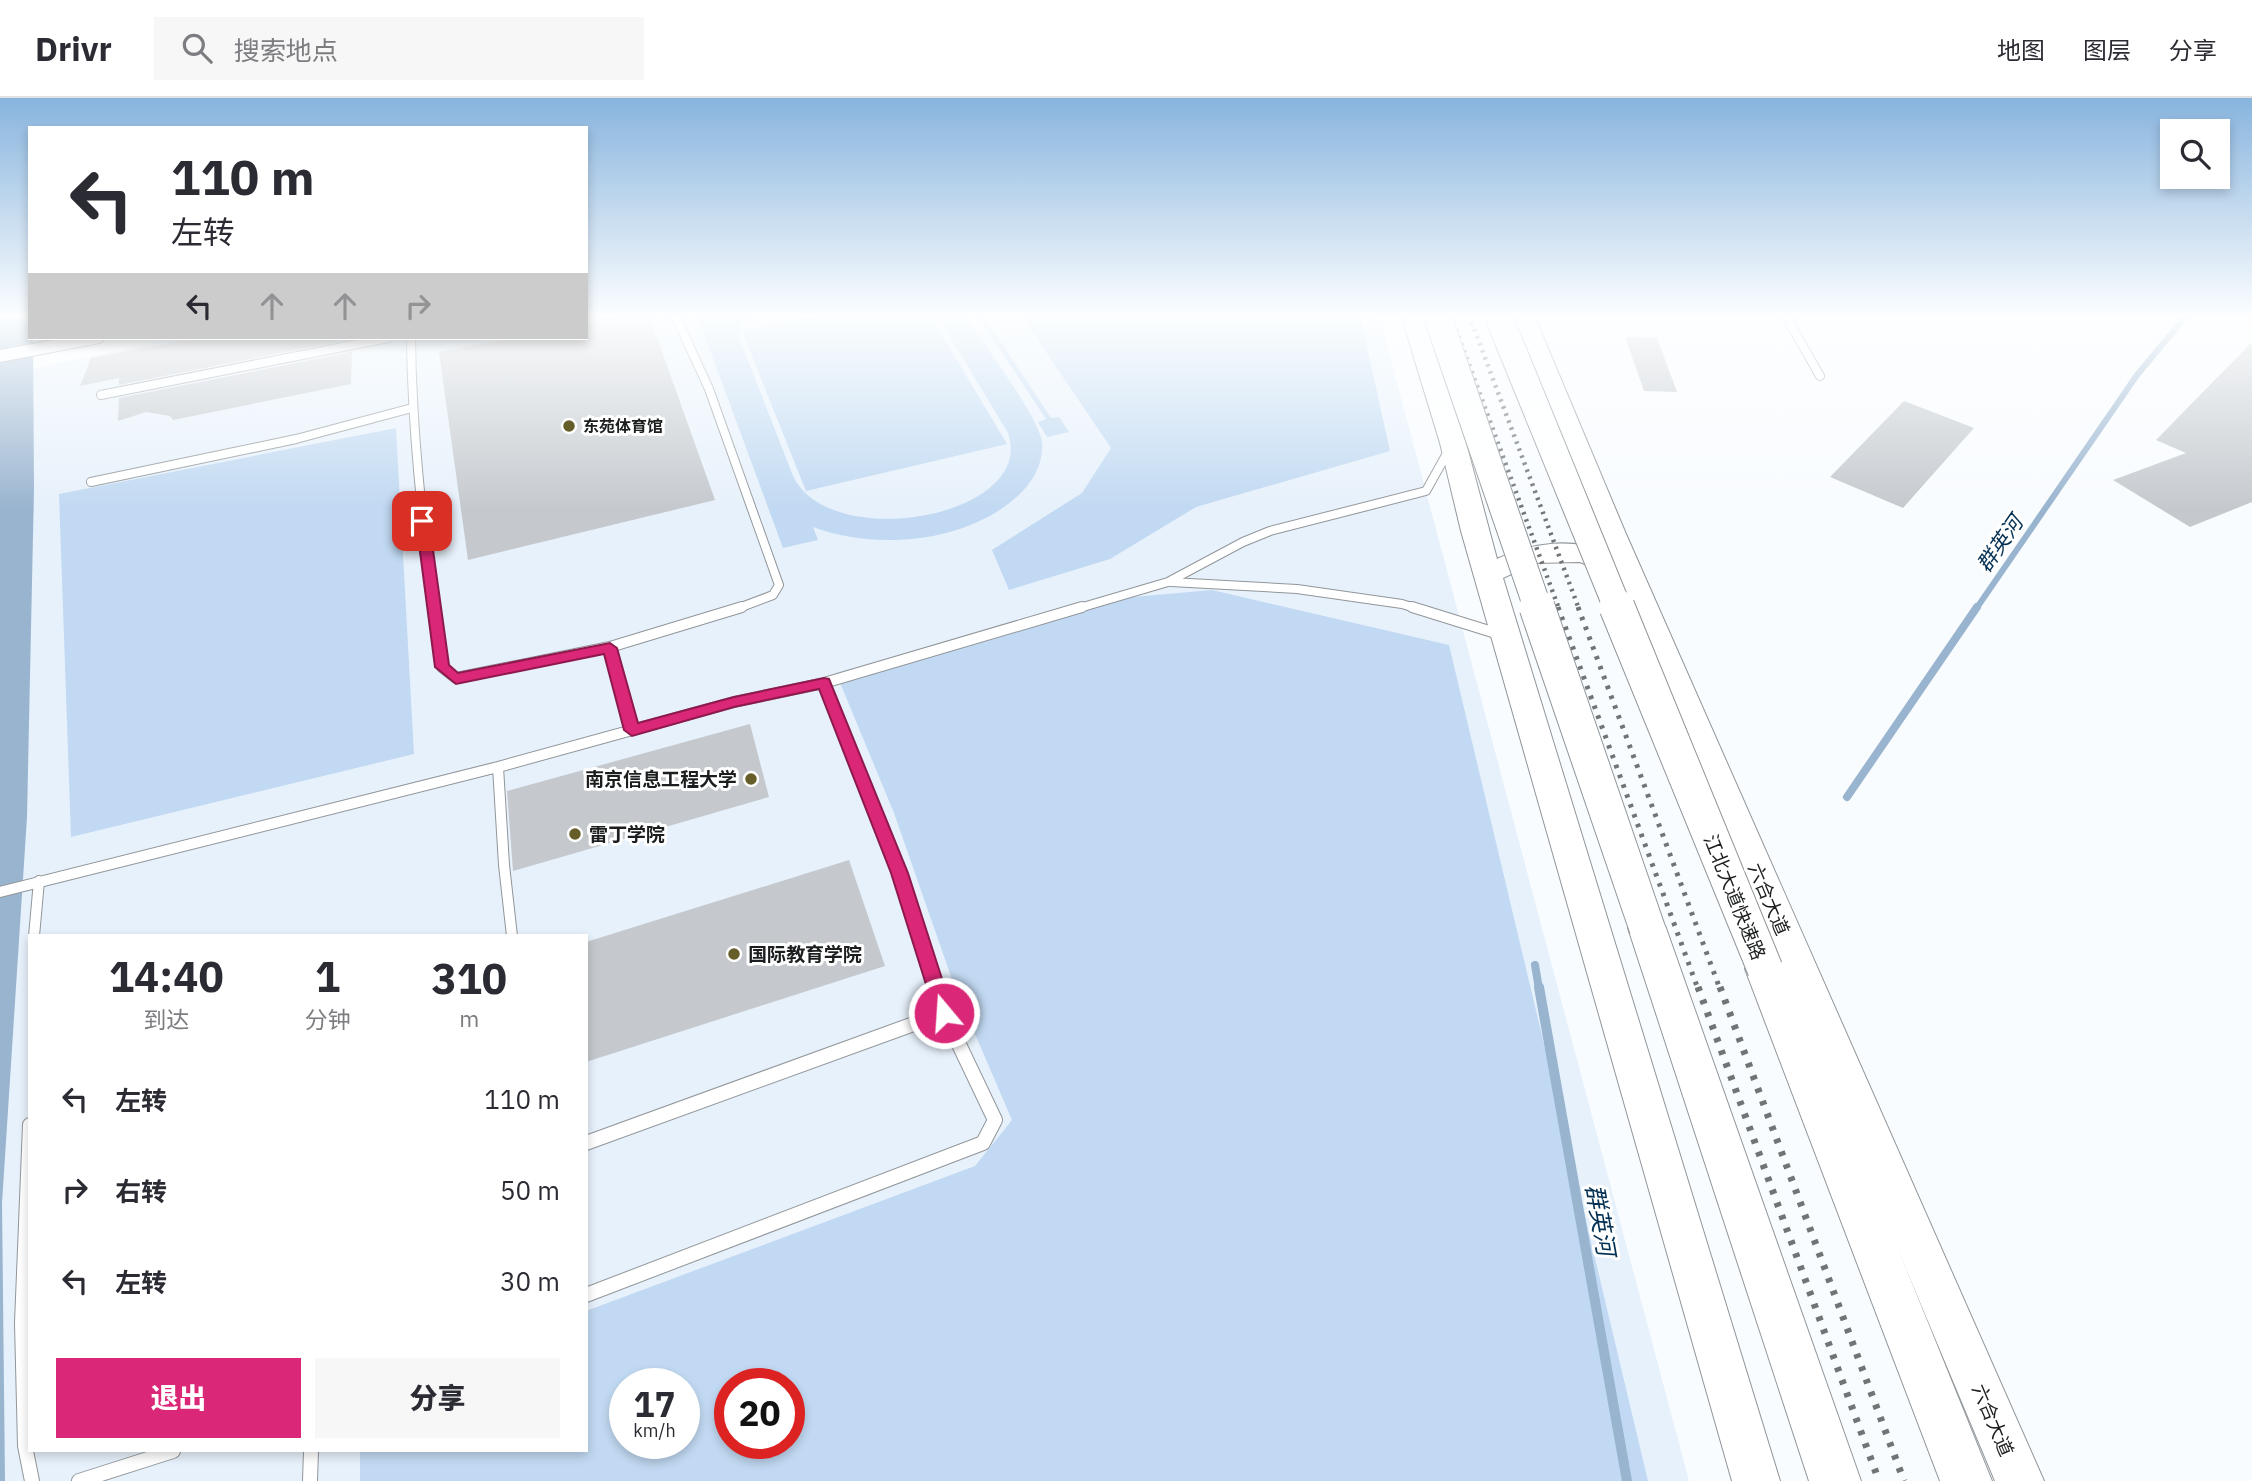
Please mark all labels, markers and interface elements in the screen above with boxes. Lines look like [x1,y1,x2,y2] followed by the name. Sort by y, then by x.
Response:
[154,17,644,80] search box
[35,27,112,70] text: Drivr
[178,29,216,67] icon: search
[234,33,338,67] text: 搜索地点
[1997,34,2045,66] text: 地图
[2083,34,2131,66] text: 图层
[2169,34,2217,66] text: 分享
[2160,119,2230,189] map controls
[2160,119,2230,189] button: search
[171,145,315,208] text: 110 m
[56,154,147,245] icon: left
[171,211,235,253] text: 左转
[180,287,218,325] icon: left
[253,287,291,325] icon: ahead
[326,287,364,325] icon: ahead
[399,287,437,325] icon: right
[583,416,663,436] place label: 东苑体育馆
[561,418,577,434] marker: 东苑体育馆
[392,491,452,551] pin
[403,502,441,540] icon: arrive
[1970,506,2031,577] water label: 群英河
[585,767,737,791] place label: 南京信息工程大学
[743,771,759,787] marker: 南京信息工程大学
[589,822,665,846] place label: 雷丁学院
[567,826,583,842] marker: 雷丁学院
[1699,831,1771,963] street label: 江北大道快速路
[1743,859,1795,939] street label: 六合大道
[748,942,862,966] place label: 国际教育学院
[726,946,742,962] marker: 国际教育学院
[109,949,224,1004] text: 14:40
[315,949,340,1004] text: 1
[431,951,507,1006] text: 310
[907,976,981,1050] position arrow
[459,1003,479,1033] text: m
[143,1004,189,1034] text: 到达
[305,1004,351,1034] text: 分钟
[56,1080,94,1118] icon: left
[484,1082,560,1116] text: 110 m
[115,1083,167,1117] text: 左转
[56,1171,94,1209] icon: right
[500,1173,560,1207] text: 50 m
[115,1174,167,1208] text: 右转
[1579,1182,1624,1262] water label: 群英河
[56,1262,94,1300] icon: left
[500,1264,560,1298] text: 30 m
[115,1265,167,1299] text: 左转
[56,1358,301,1438] button: 退出
[315,1358,560,1438] button: 分享
[714,1368,805,1459] speed limit sign: 20
[1967,1380,2019,1460] street label: 六合大道
[633,1381,676,1427] text: 17
[633,1419,676,1442] text: km/h

